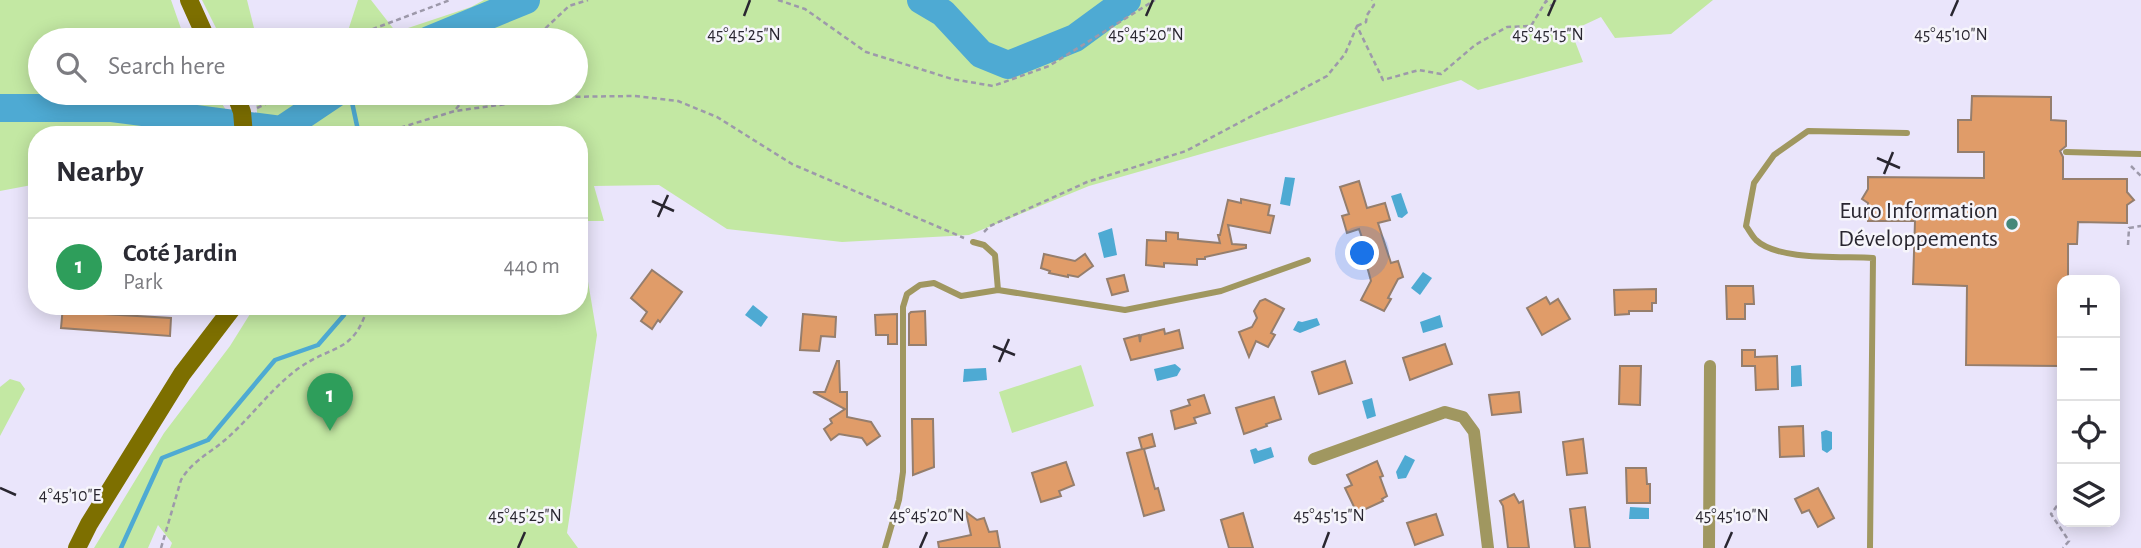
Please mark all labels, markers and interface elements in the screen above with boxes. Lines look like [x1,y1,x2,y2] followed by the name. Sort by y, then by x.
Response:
[707,26,781,44] text: 45°45'25"N
[1108,26,1184,44] text: 45°45'20"N
[1512,26,1584,44] text: 45°45'15"N
[1914,26,1988,44] text: 45°45'10"N
[28,28,588,105] search box
[52,48,90,86] icon: search
[108,53,226,79] text: Search here
[56,157,144,187] text: Nearby
[1838,199,1998,251] place label: Euro Information Développements
[2004,216,2020,232] marker: Euro Information Développements
[1345,236,1379,270] your location
[123,240,238,266] text: Coté Jardin
[75,255,83,278] text: 1
[504,255,560,278] text: 440 m
[123,271,163,294] text: Park
[2057,275,2120,527] map controls
[2057,275,2120,338] button: +
[2057,338,2120,401] button: −
[307,373,353,431] pin: 1
[2057,401,2120,464] button: locate
[2057,464,2120,527] button: layers
[39,487,102,505] text: 4°45'10"E
[488,507,562,525] text: 45°45'25"N
[889,507,965,525] text: 45°45'20"N
[1293,507,1365,525] text: 45°45'15"N
[1695,507,1769,525] text: 45°45'10"N

